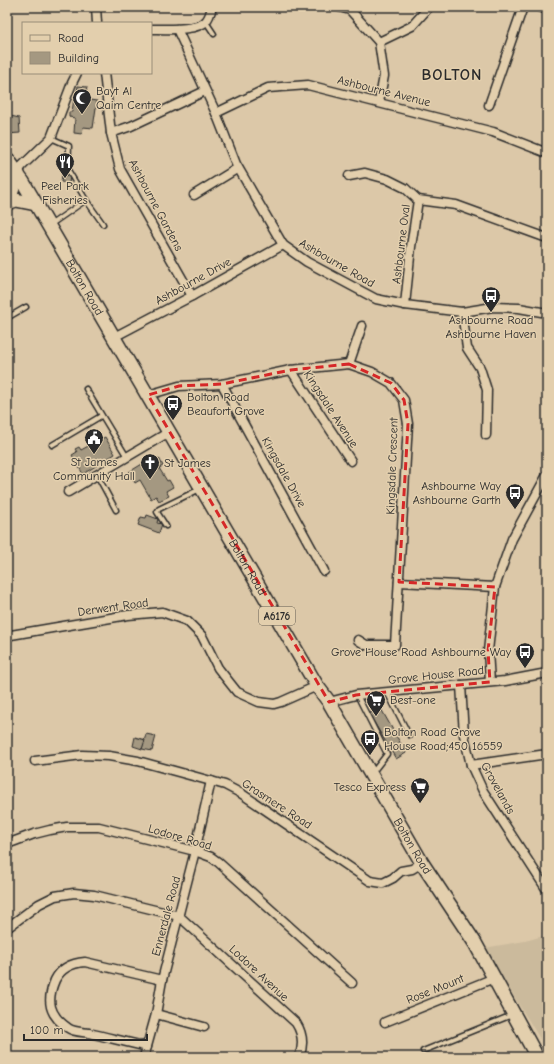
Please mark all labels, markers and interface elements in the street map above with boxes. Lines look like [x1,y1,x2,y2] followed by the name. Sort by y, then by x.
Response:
[22,22,152,74] legend
[58,31,84,45] text: Road
[58,51,99,65] text: Building
[422,66,482,84] district label: BOLTON
[336,73,432,109] street label: Ashbourne Avenue
[96,84,161,112] place label: Bayt Al Qaim Centre
[71,87,93,115] mosque icon: Bayt Al Qaim Centre
[54,151,76,179] restaurant icon: Peel Park Fisheries
[126,157,186,253] street label: Ashbourne Gardens
[41,179,89,207] place label: Peel Park Fisheries
[389,203,413,285] street label: Ashbourne Oval
[297,236,377,290] street label: Ashbourne Road
[153,254,233,308] street label: Ashbourne Drive
[63,257,106,318] street label: Bolton Road
[480,285,502,313] bus stop icon: Ashbourne Road Ashbourne Haven
[445,313,537,341] place label: Ashbourne Road Ashbourne Haven
[301,368,361,450] street label: Kingsdale Avenue
[187,390,265,418] place label: Bolton Road Beaufort Grove
[162,393,184,421] bus stop icon: Bolton Road Beaufort Grove
[383,417,401,515] street label: Kingsdale Crescent
[83,427,105,455] public building icon: St James Community Hall
[259,434,309,510] street label: Kingsdale Drive
[139,452,161,480] church icon: St James
[53,455,135,483] place label: St James Community Hall
[164,456,211,470] place label: St James
[413,479,502,507] place label: Ashbourne Way Ashbourne Garth
[504,482,526,510] bus stop icon: Ashbourne Way Ashbourne Garth
[226,537,270,598] street label: Bolton Road
[77,595,149,619] street label: Derwent Road
[259,607,295,625] road number: A6176
[514,641,536,669] bus stop icon: Grove House Road Ashbourne Way
[331,645,512,659] place label: Grove House Road Ashbourne Way
[387,663,485,687] street label: Grove House Road
[365,689,387,717] supermarket icon: Best-one
[390,693,436,707] place label: Best-one
[384,725,503,753] place label: Bolton Road Grove House Road;450 16559
[359,728,381,756] bus stop icon: Bolton Road Grove House Road;450 16559
[478,760,518,816] street label: Grovelands
[239,776,315,832] street label: Grasmere Road
[409,776,431,804] supermarket icon: Tesco Express
[334,780,406,794] place label: Tesco Express
[391,816,434,877] street label: Bolton Road
[147,821,213,853] street label: Lodore Road
[149,875,183,957] street label: Ennerdale Road
[226,942,292,1004] street label: Lodore Avenue
[404,971,466,1007] street label: Rose Mount
[24,1016,147,1042] scale bar
[30,1023,63,1037] text: 100 m

